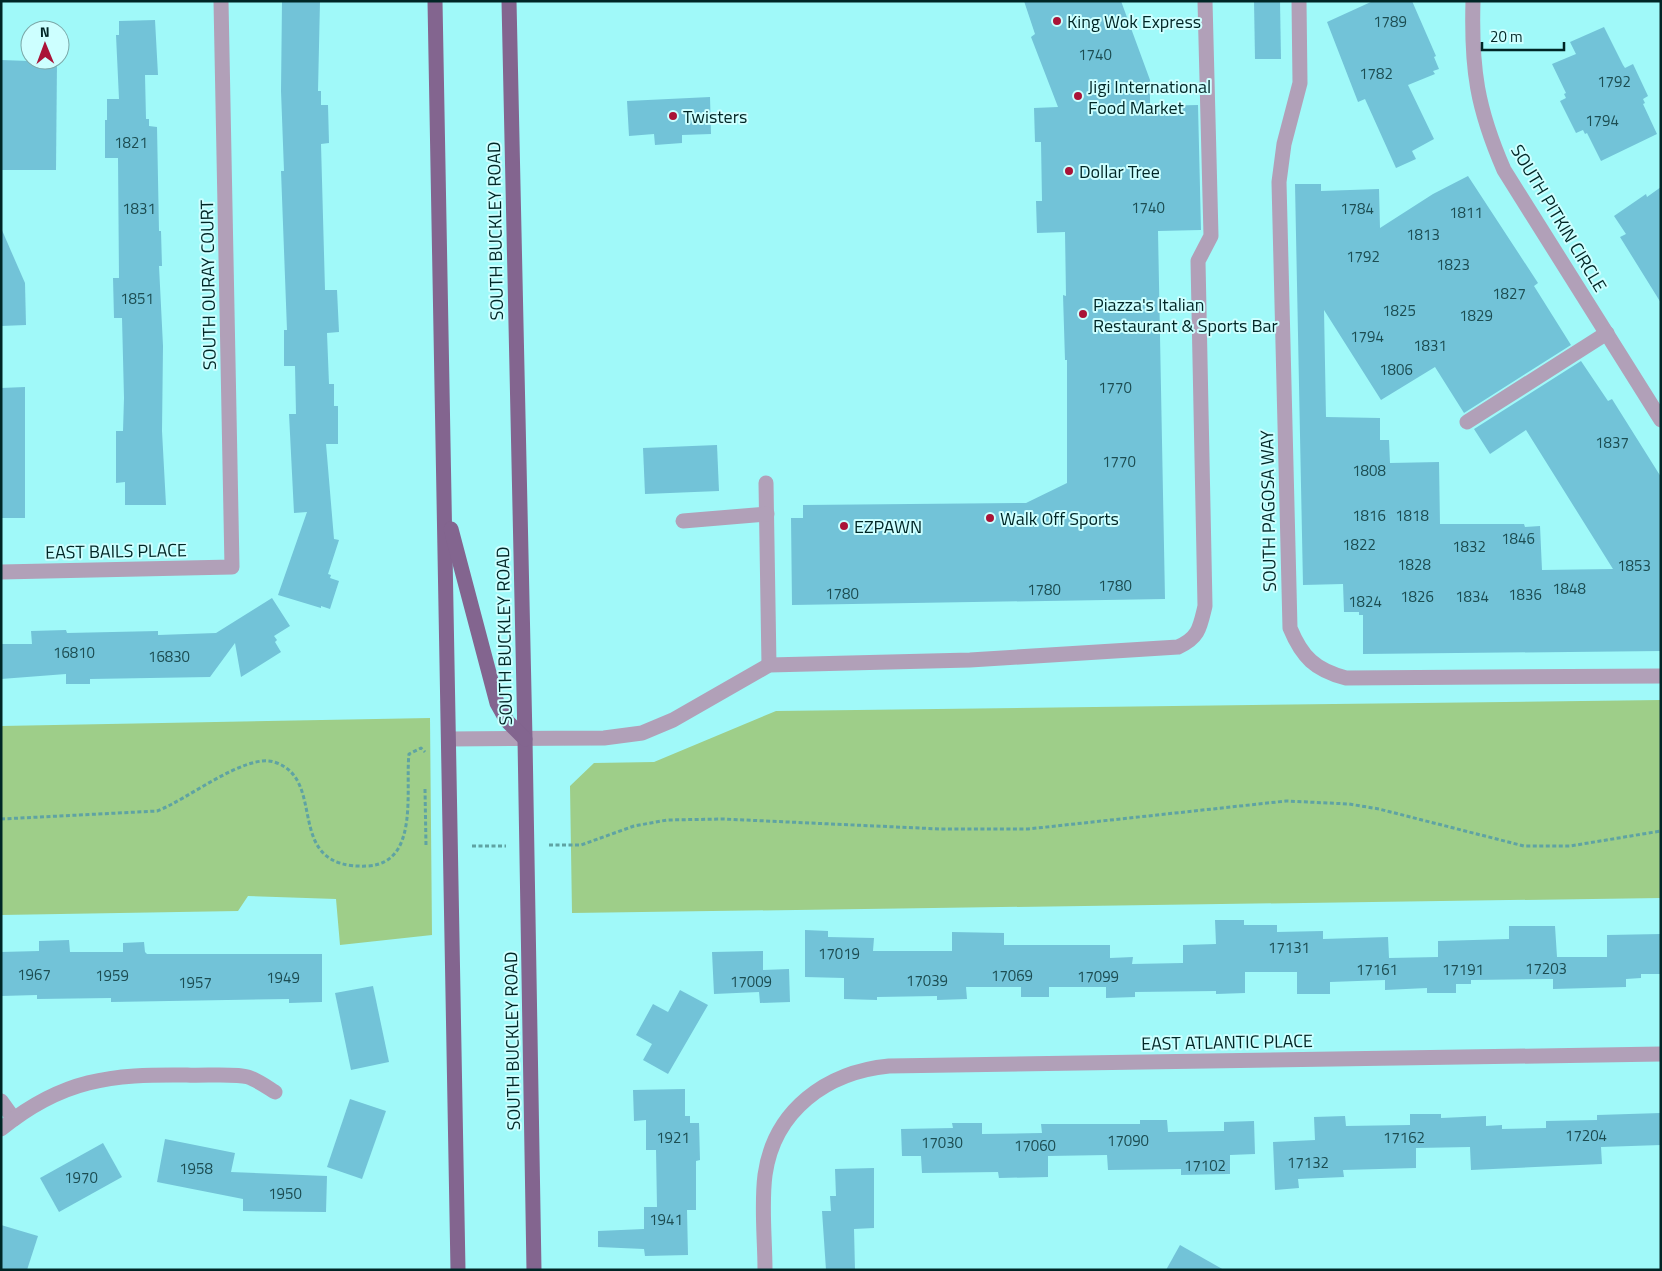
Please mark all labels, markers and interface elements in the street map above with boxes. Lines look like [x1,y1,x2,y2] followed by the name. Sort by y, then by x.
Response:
[1067,8,1201,35] place label: King Wok Express
[1373,10,1407,33] house number: 1789
[1051,15,1063,27] marker: King Wok Express
[20,20,70,70] north arrow
[1482,20,1564,52] scale bar
[40,21,50,42] text: N
[1490,25,1523,48] text: 20 m
[1078,43,1112,66] house number: 1740
[1359,62,1393,85] house number: 1782
[1597,70,1631,93] house number: 1792
[1088,73,1211,121] place label: Jigi International Food Market
[1072,90,1084,102] marker: Jigi International Food Market
[683,103,747,130] place label: Twisters
[1585,109,1619,132] house number: 1794
[667,110,679,122] marker: Twisters
[114,131,148,154] house number: 1821
[1504,139,1614,297] street label: SOUTH PITKIN CIRCLE
[480,141,510,321] street label: SOUTH BUCKLEY ROAD
[1079,158,1160,185] place label: Dollar Tree
[1063,165,1075,177] marker: Dollar Tree
[1131,196,1165,219] house number: 1740
[122,197,156,220] house number: 1831
[1340,197,1374,220] house number: 1784
[193,199,223,370] street label: SOUTH OURAY COURT
[1449,201,1483,224] house number: 1811
[1406,223,1440,246] house number: 1813
[1346,245,1380,268] house number: 1792
[1436,253,1470,276] house number: 1823
[1492,282,1526,305] house number: 1827
[120,287,154,310] house number: 1851
[1093,291,1278,339] place label: Piazza's Italian Restaurant & Sports Bar
[1382,299,1416,322] house number: 1825
[1459,304,1493,327] house number: 1829
[1077,308,1089,320] marker: Piazza's Italian Restaurant & Sports Bar
[1350,325,1384,348] house number: 1794
[1413,334,1447,357] house number: 1831
[1379,358,1413,381] house number: 1806
[1098,376,1132,399] house number: 1770
[1253,430,1283,592] street label: SOUTH PAGOSA WAY
[1595,431,1629,454] house number: 1837
[1102,450,1136,473] house number: 1770
[1352,459,1386,482] house number: 1808
[1352,504,1386,527] house number: 1816
[1395,504,1429,527] house number: 1818
[1000,505,1119,532] place label: Walk Off Sports
[984,512,996,524] marker: Walk Off Sports
[854,513,922,540] place label: EZPAWN
[838,520,850,532] marker: EZPAWN
[1501,527,1535,550] house number: 1846
[1342,533,1376,556] house number: 1822
[1452,535,1486,558] house number: 1832
[45,536,187,566] street label: EAST BAILS PLACE
[489,546,519,726] street label: SOUTH BUCKLEY ROAD
[1397,553,1431,576] house number: 1828
[1617,554,1651,577] house number: 1853
[1098,574,1132,597] house number: 1780
[1552,577,1586,600] house number: 1848
[1027,578,1061,601] house number: 1780
[825,582,859,605] house number: 1780
[1508,583,1542,606] house number: 1836
[1400,585,1434,608] house number: 1826
[1455,585,1489,608] house number: 1834
[1348,590,1382,613] house number: 1824
[53,641,95,664] house number: 16810
[148,645,190,668] house number: 16830
[1268,936,1310,959] house number: 17131
[818,942,860,965] house number: 17019
[497,951,527,1131] street label: SOUTH BUCKLEY ROAD
[1525,957,1567,980] house number: 17203
[1356,958,1398,981] house number: 17161
[1442,958,1484,981] house number: 17191
[17,963,51,986] house number: 1967
[95,964,129,987] house number: 1959
[991,964,1033,987] house number: 17069
[1077,965,1119,988] house number: 17099
[266,966,300,989] house number: 1949
[906,969,948,992] house number: 17039
[730,970,772,993] house number: 17009
[178,971,212,994] house number: 1957
[1141,1027,1313,1057] street label: EAST ATLANTIC PLACE
[1565,1124,1607,1147] house number: 17204
[656,1126,690,1149] house number: 1921
[1383,1126,1425,1149] house number: 17162
[1107,1129,1149,1152] house number: 17090
[921,1131,963,1154] house number: 17030
[1014,1134,1056,1157] house number: 17060
[1287,1151,1329,1174] house number: 17132
[1184,1154,1226,1177] house number: 17102
[179,1157,213,1180] house number: 1958
[64,1166,98,1189] house number: 1970
[268,1182,302,1205] house number: 1950
[649,1208,683,1231] house number: 1941

